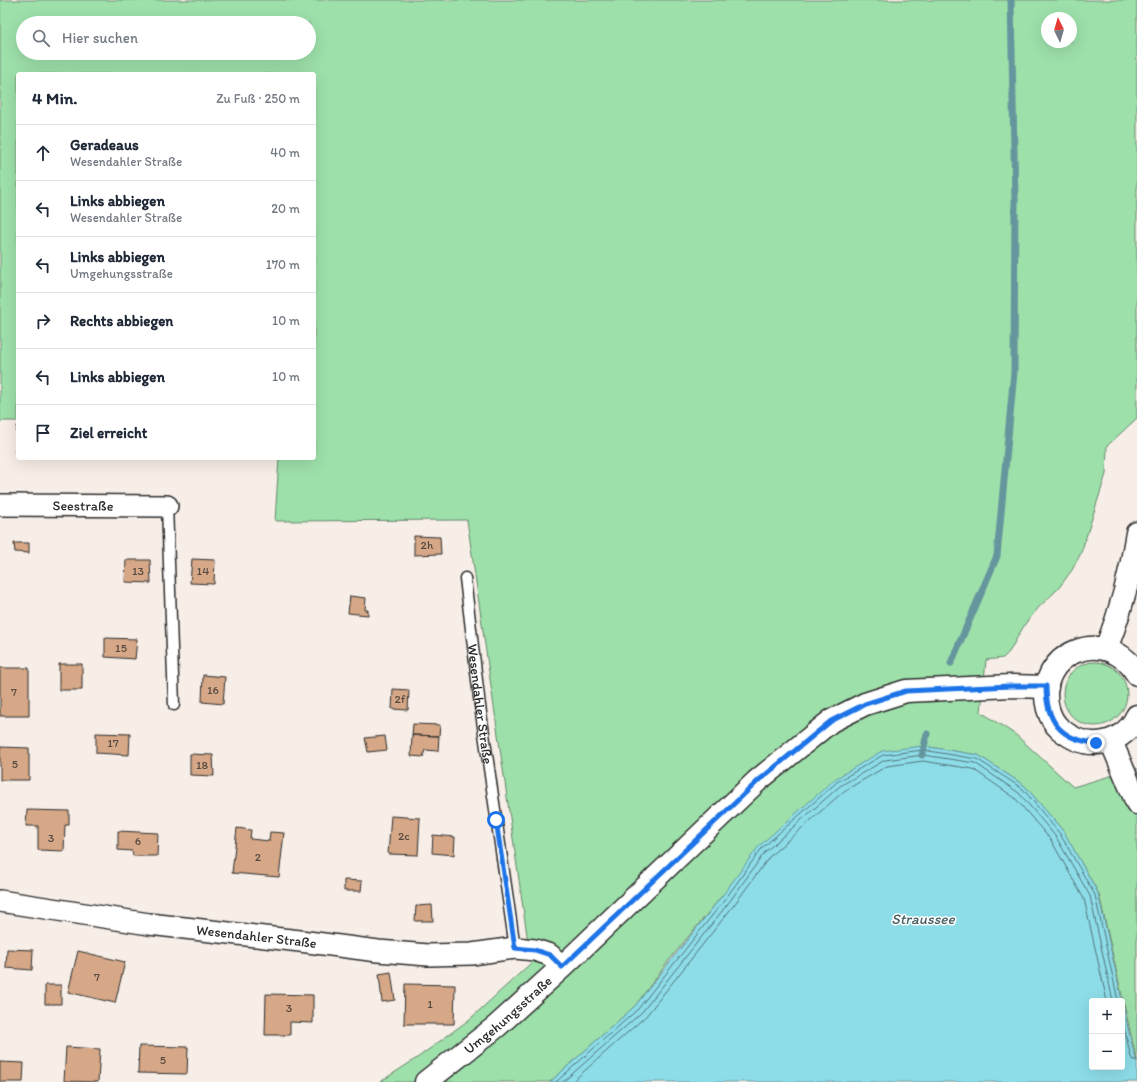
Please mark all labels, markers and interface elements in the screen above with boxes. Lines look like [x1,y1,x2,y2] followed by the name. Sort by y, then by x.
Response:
[1041,12,1077,48] north arrow
[16,16,316,60] search box
[30,27,52,49] icon: search
[62,29,138,47] text: Hier suchen
[32,88,78,108] text: 4 Min.
[216,91,300,106] text: Zu Fuß · 250 m
[70,136,139,154] text: Geradeaus
[32,142,54,164] icon: ahead
[270,145,300,160] text: 40 m
[70,154,182,169] text: Wesendahler Straße
[70,192,165,210] text: Links abbiegen
[32,198,54,220] icon: left
[271,201,300,216] text: 20 m
[70,210,182,225] text: Wesendahler Straße
[70,248,165,266] text: Links abbiegen
[32,254,54,276] icon: left
[266,257,300,272] text: 170 m
[70,266,173,281] text: Umgehungsstraße
[32,310,54,332] icon: right
[70,312,173,330] text: Rechts abbiegen
[272,313,300,328] text: 10 m
[32,366,54,388] icon: left
[70,368,165,386] text: Links abbiegen
[272,369,300,384] text: 10 m
[32,422,54,444] icon: arrive
[70,424,147,442] text: Ziel erreicht
[53,497,114,515] street label: Seestraße
[421,538,434,552] house number: 2h
[132,564,145,578] house number: 13
[197,564,209,578] house number: 14
[115,641,127,655] house number: 15
[464,643,496,766] street label: Wesendahler Straße
[207,683,219,697] house number: 16
[11,685,17,699] house number: 7
[395,692,406,706] house number: 2f
[1087,734,1105,752] route end
[107,736,119,750] house number: 17
[12,757,18,771] house number: 5
[196,758,208,772] house number: 18
[487,811,505,829] route start
[398,829,410,843] house number: 2c
[48,831,55,845] house number: 3
[135,834,141,848] house number: 6
[255,850,262,864] house number: 2
[891,910,956,928] water label: Straussee
[195,921,318,952] street label: Wesendahler Straße
[94,970,100,984] house number: 7
[461,972,556,1058] street label: Umgehungsstraße
[427,997,433,1011] house number: 1
[1089,998,1125,1070] map controls
[1089,998,1125,1034] button: +
[286,1001,293,1015] house number: 3
[1089,1034,1125,1070] button: −
[160,1053,166,1067] house number: 5

